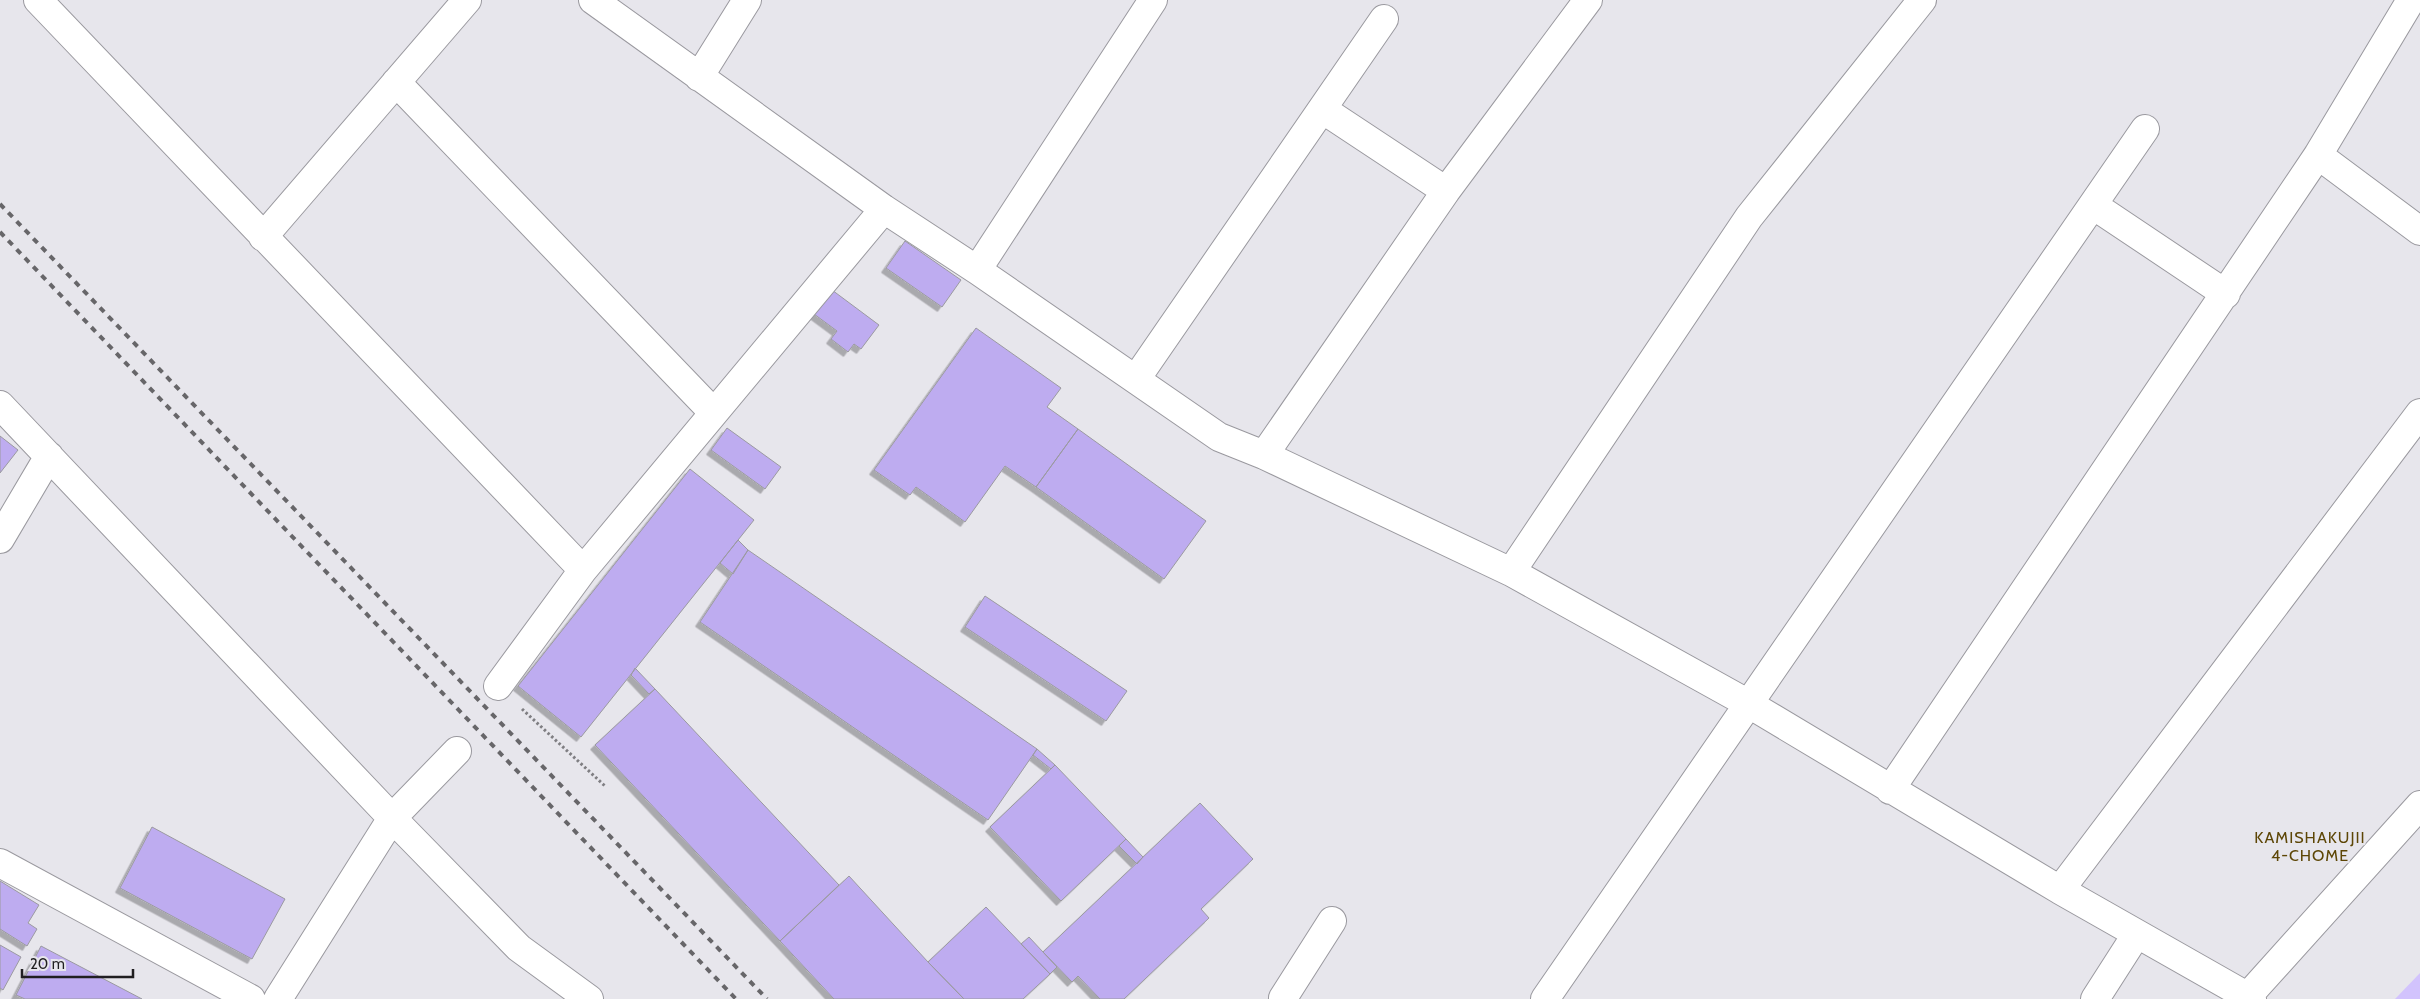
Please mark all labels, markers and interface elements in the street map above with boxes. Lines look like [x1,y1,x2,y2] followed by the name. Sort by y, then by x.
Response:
[2254,828,2366,865] district label: KAMISHAKUJII 4-CHOME
[22,946,134,978] scale bar
[30,955,65,973] text: 20 m

